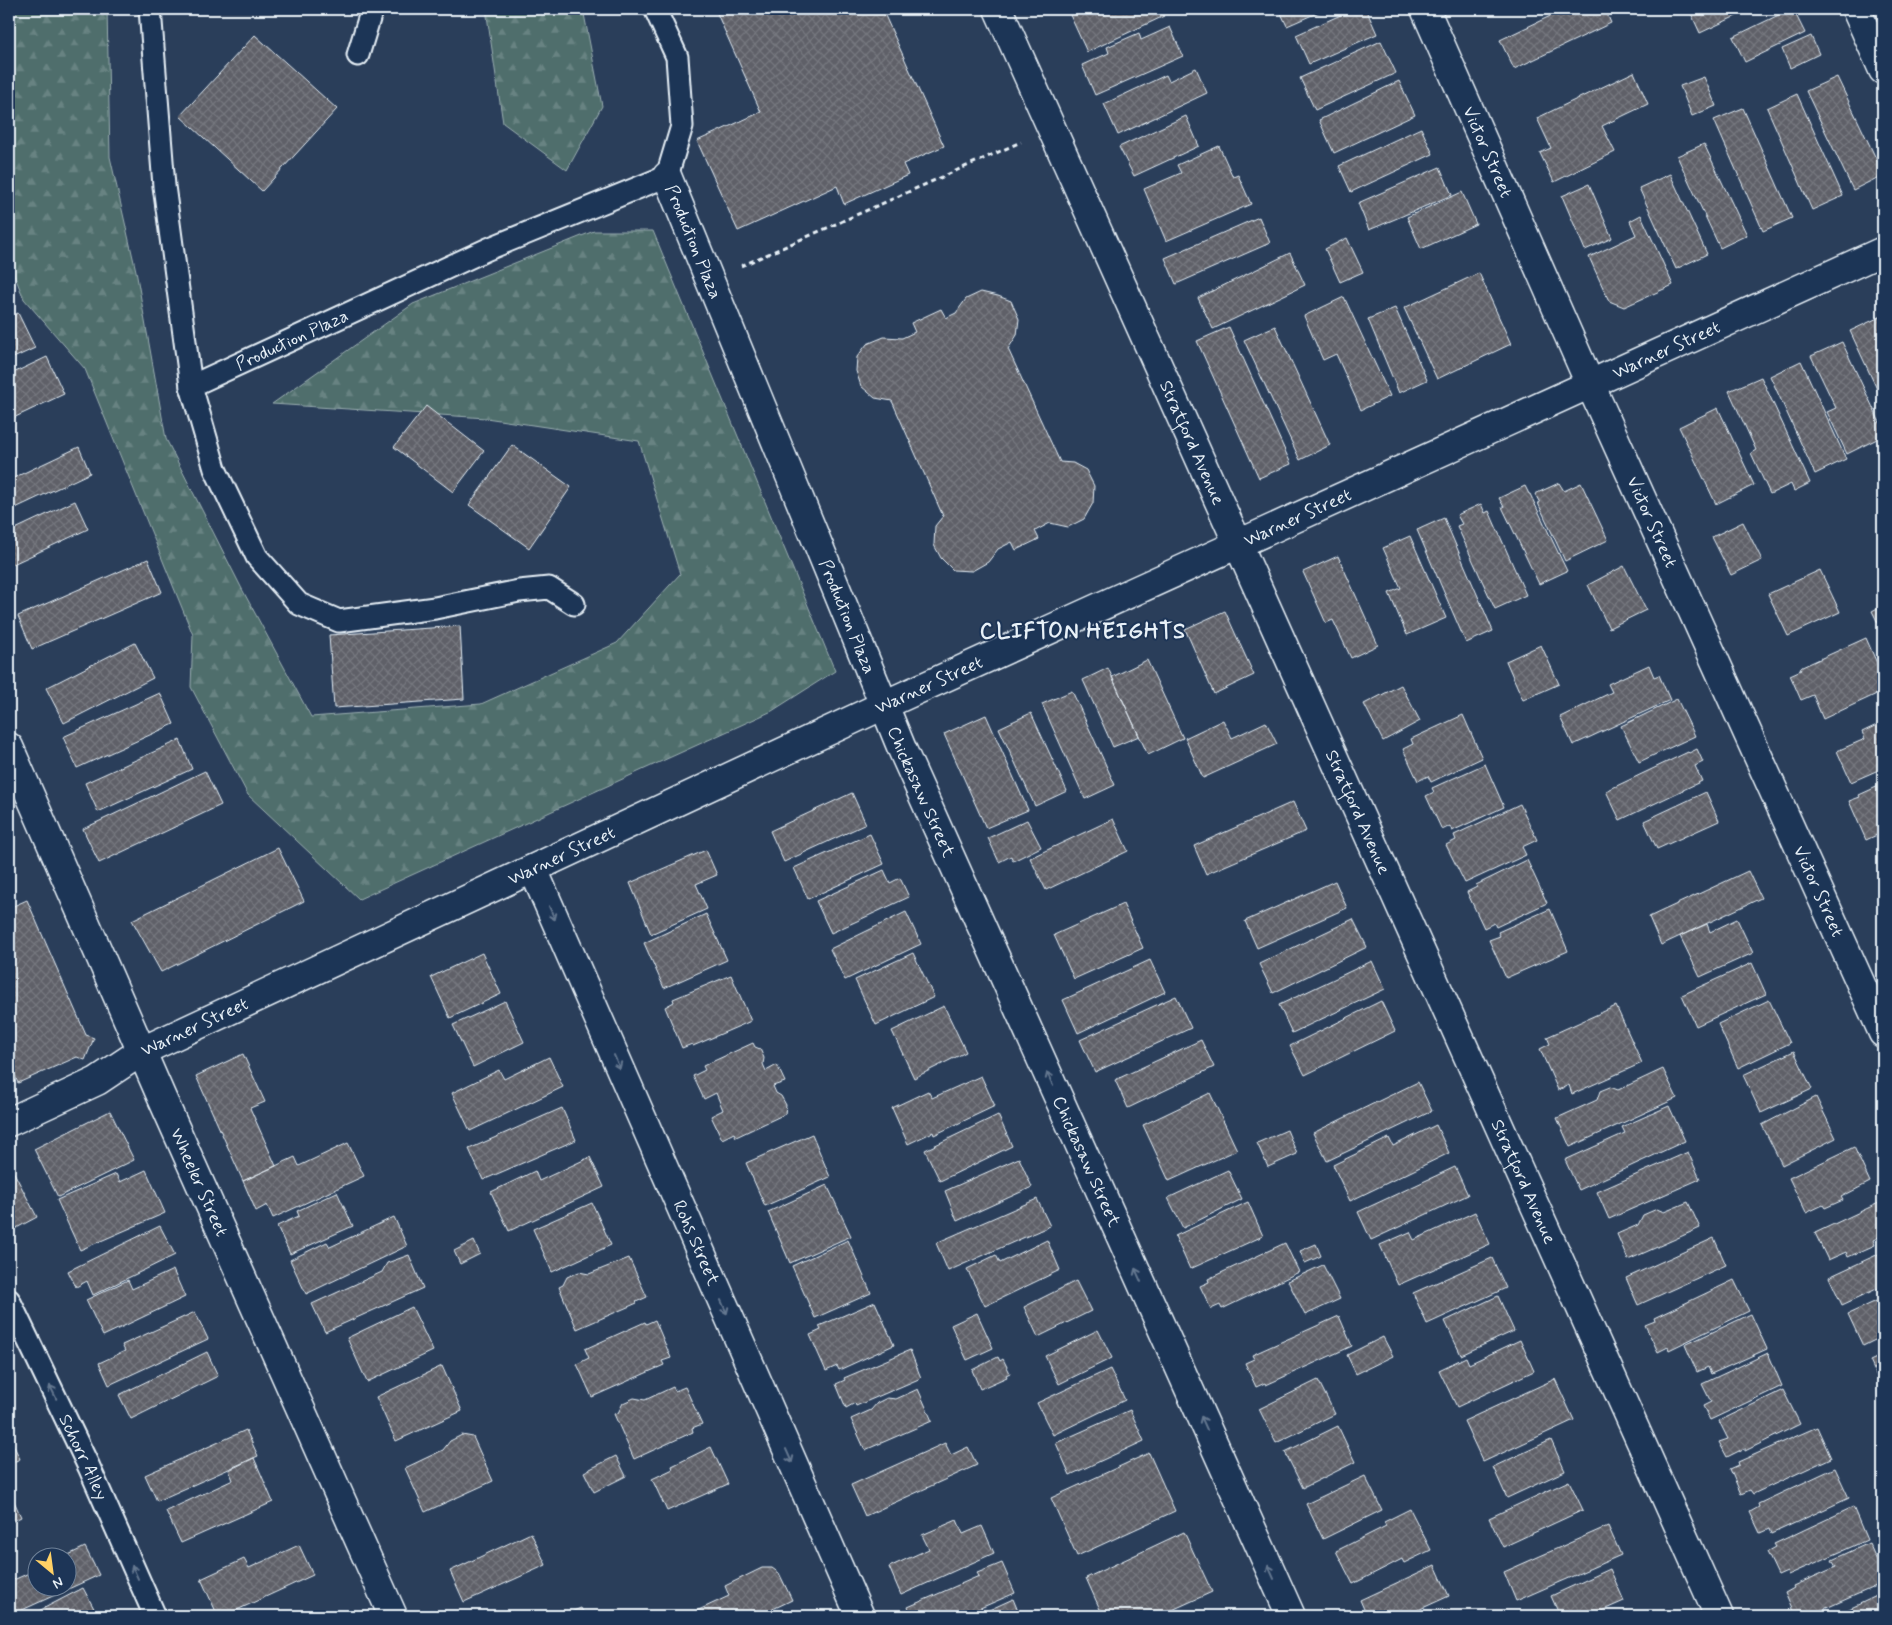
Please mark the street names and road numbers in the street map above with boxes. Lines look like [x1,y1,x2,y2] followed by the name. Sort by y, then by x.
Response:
[1456,103,1518,202] street label: Victor Street
[659,181,727,303] street label: Production Plaza
[232,304,352,377] street label: Production Plaza
[1609,315,1724,385] street label: Warner Street
[1153,377,1230,509] street label: Stratford Avenue
[1620,473,1683,572] street label: Victor Street
[1240,483,1356,553] street label: Warner Street
[813,556,881,678] street label: Production Plaza
[871,651,987,720] street label: Warner Street
[881,723,960,862] street label: Chickasaw Street
[1319,746,1396,879] street label: Stratford Avenue
[504,821,620,892] street label: Warner Street
[1787,842,1849,941] street label: Victor Street
[137,992,253,1063] street label: Warner Street
[1046,1092,1126,1231] street label: Chickasaw Street
[1485,1116,1562,1248] street label: Stratford Avenue
[164,1125,233,1241] street label: Wheeler Street
[667,1197,725,1290] street label: Rohs Street
[52,1410,113,1504] street label: Schorr Alley

